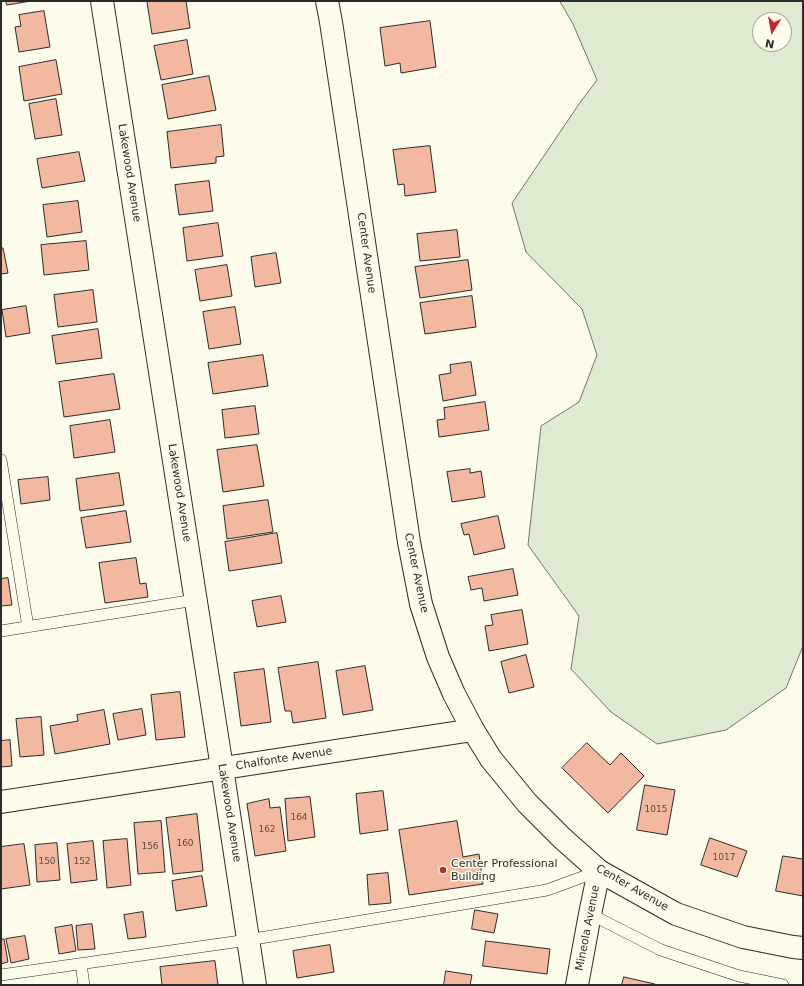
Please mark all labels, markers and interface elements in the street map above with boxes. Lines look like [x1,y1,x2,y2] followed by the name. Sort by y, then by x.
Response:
[752,12,792,52] north arrow
[764,36,776,51] text: N
[115,123,143,223] street label: Lakewood Avenue
[354,212,378,294] street label: Center Avenue
[165,443,193,543] street label: Lakewood Avenue
[401,532,431,614] street label: Center Avenue
[235,745,333,773] street label: Chalfonte Avenue
[215,763,243,863] street label: Lakewood Avenue
[645,805,667,815] house number: 1015
[290,813,308,823] house number: 164
[258,825,276,835] house number: 162
[176,839,194,849] house number: 160
[141,842,159,852] house number: 156
[713,853,735,863] house number: 1017
[38,857,56,867] house number: 150
[73,857,91,867] house number: 152
[451,857,558,883] place label: Center Professional Building
[593,862,671,914] street label: Center Avenue
[438,865,448,875] marker: Center Professional Building
[573,884,603,972] street label: Mineola Avenue

